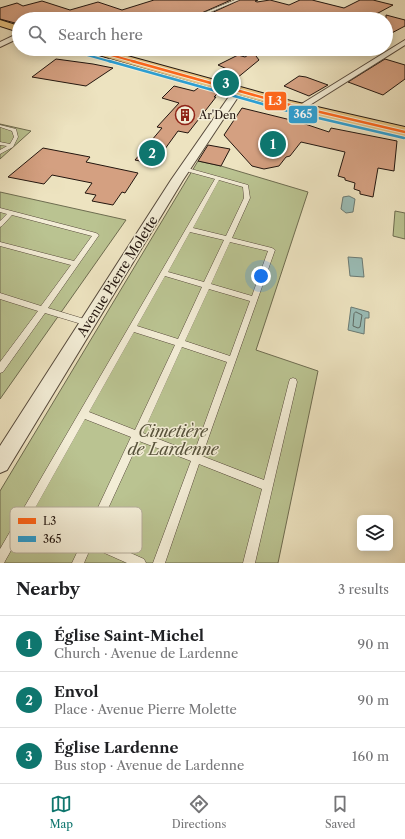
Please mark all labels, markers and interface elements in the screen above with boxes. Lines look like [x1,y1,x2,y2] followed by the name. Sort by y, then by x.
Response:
[12,12,393,56] search box
[26,23,48,45] icon: search
[58,25,143,44] text: Search here
[213,68,239,98] pin: 3
[264,91,287,111] line badge: L3
[268,94,282,108] text: L3
[174,104,196,126] building icon: Ar'Den
[288,105,318,124] line badge: 365
[294,107,312,121] text: 365
[198,108,236,122] place label: Ar'Den
[260,129,286,159] pin: 1
[139,138,165,168] pin: 2
[73,213,161,340] street label: Avenue Pierre Molette
[251,266,271,286] your location
[127,421,220,459] park label: Cimetière de Lardenne
[10,507,142,553] legend
[43,514,56,528] text: L3
[357,515,393,551] map controls
[357,515,393,551] button: layers
[43,532,61,546] text: 365
[16,579,80,599] text: Nearby
[338,581,389,597] text: 3 results
[54,626,204,645] text: Église Saint-Michel
[26,636,32,652] text: 1
[358,636,389,652] text: 90 m
[54,645,238,661] text: Church · Avenue de Lardenne
[54,682,98,701] text: Envol
[25,692,33,708] text: 2
[358,692,389,708] text: 90 m
[54,701,237,717] text: Place · Avenue Pierre Molette
[54,738,178,757] text: Église Lardenne
[25,748,33,764] text: 3
[352,748,389,764] text: 160 m
[54,757,244,773] text: Bus stop · Avenue de Lardenne
[49,793,73,831] tab: Map
[172,793,226,831] tab: Directions
[325,793,356,831] tab: Saved

